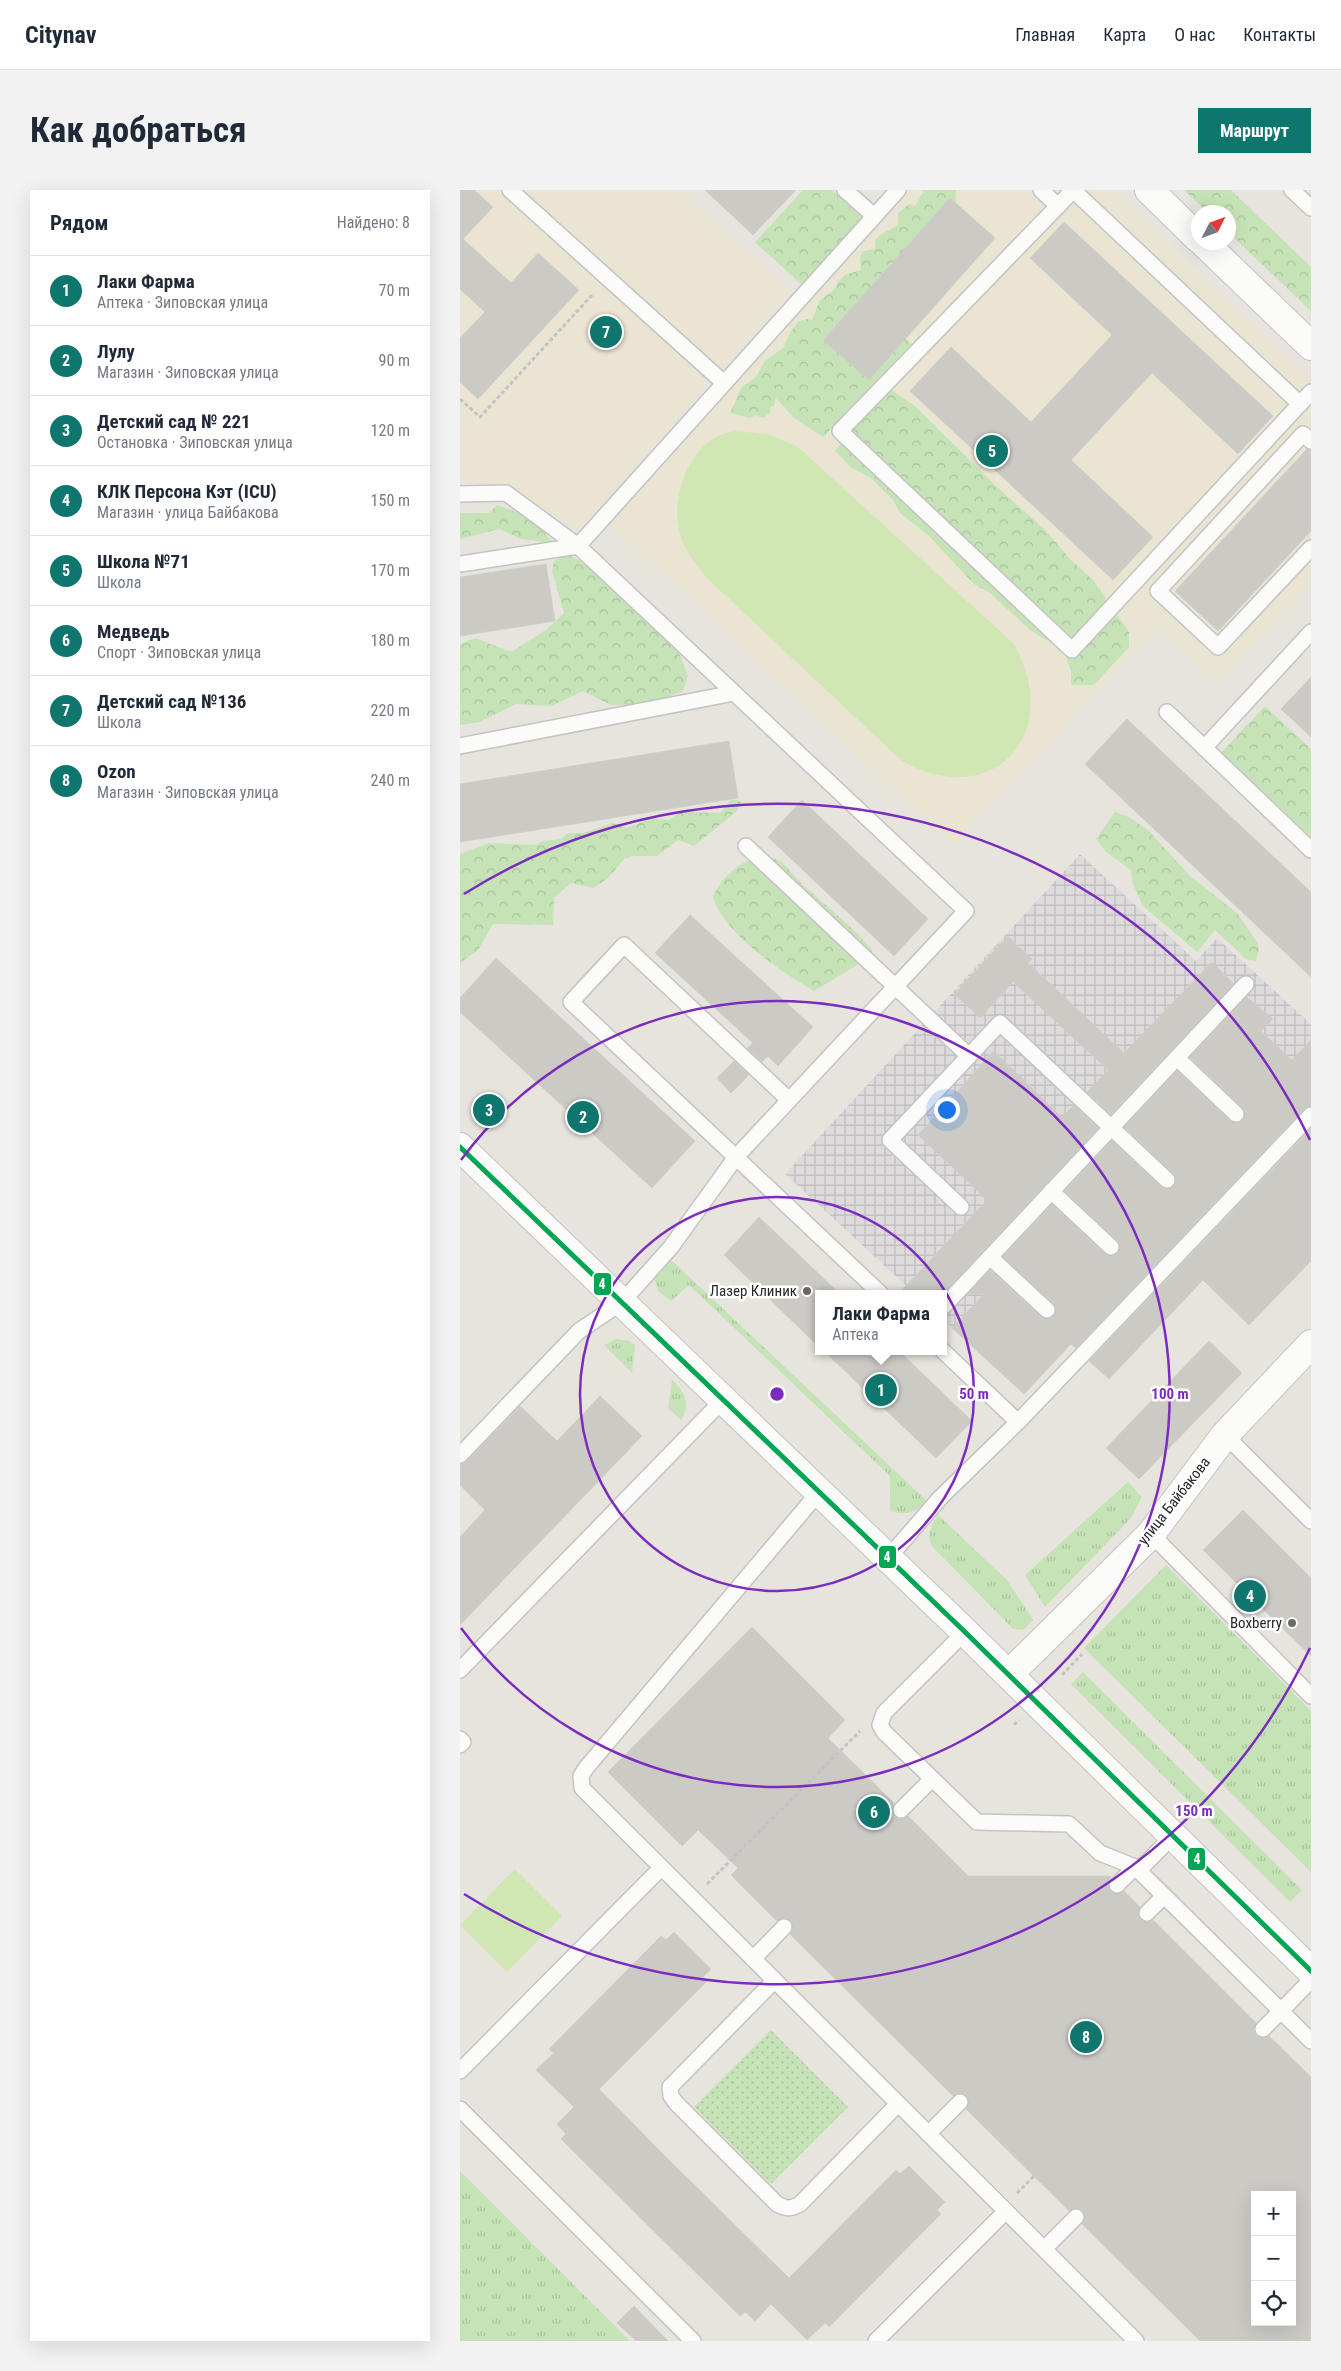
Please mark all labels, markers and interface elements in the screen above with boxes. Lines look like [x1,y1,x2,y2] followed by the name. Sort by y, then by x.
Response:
[25,21,96,49] text: Citynav
[1015,24,1075,45] text: Главная
[1103,24,1146,45] text: Карта
[1174,24,1215,45] text: О нас
[1243,24,1316,45] text: Контакты
[1198,108,1311,153] button: Маршрут
[30,110,246,151] text: Как добраться
[1191,205,1236,250] north arrow
[50,211,109,235] text: Рядом
[337,213,410,232] text: Найдено: 8
[97,270,195,293] text: Лаки Фарма
[62,281,70,300] text: 1
[378,281,410,300] text: 70 m
[97,293,268,312] text: Аптека · Зиповская улица
[590,313,622,351] pin: 7
[97,340,135,363] text: Лулу
[62,351,70,370] text: 2
[378,351,410,370] text: 90 m
[97,363,279,382] text: Магазин · Зиповская улица
[97,410,251,433] text: Детский сад № 221
[62,421,70,440] text: 3
[371,421,410,440] text: 120 m
[976,432,1008,470] pin: 5
[97,433,293,452] text: Остановка · Зиповская улица
[97,480,277,503] text: КЛК Персона Кэт (ICU)
[62,491,70,510] text: 4
[371,491,410,510] text: 150 m
[97,503,279,522] text: Магазин · улица Байбакова
[97,550,190,573] text: Школа №71
[62,561,70,580] text: 5
[371,561,410,580] text: 170 m
[97,573,141,592] text: Школа
[97,620,170,643] text: Медведь
[62,631,70,650] text: 6
[371,631,410,650] text: 180 m
[97,643,261,662] text: Спорт · Зиповская улица
[97,690,246,713] text: Детский сад №136
[62,701,70,720] text: 7
[371,701,410,720] text: 220 m
[97,713,141,732] text: Школа
[97,760,136,783] text: Ozon
[62,771,70,790] text: 8
[371,771,410,790] text: 240 m
[97,783,279,802] text: Магазин · Зиповская улица
[473,1091,505,1129] pin: 3
[934,1097,960,1123] your location
[567,1098,599,1136] pin: 2
[593,1272,612,1296] line badge: 4
[598,1276,606,1292] text: 4
[710,1282,797,1300] place label: Лазер Клиник
[801,1285,813,1297] marker: Лазер Клиник
[815,1290,947,1355] popup
[832,1302,930,1325] text: Лаки Фарма
[832,1325,879,1344] text: Аптека
[865,1371,897,1409] pin: 1
[768,1385,786,1403] centre of rings
[959,1385,989,1403] text: 50 m
[1151,1385,1189,1403] text: 100 m
[1134,1453,1214,1549] street label: улица Байбакова
[878,1545,897,1569] line badge: 4
[883,1549,891,1565] text: 4
[1234,1577,1266,1615] pin: 4
[1230,1614,1282,1632] place label: Boxberry
[1286,1617,1298,1629] marker: Boxberry
[858,1793,890,1831] pin: 6
[1175,1802,1213,1820] text: 150 m
[1187,1847,1206,1871] line badge: 4
[1193,1851,1201,1867] text: 4
[1070,2018,1102,2056] pin: 8
[1251,2191,1296,2326] map controls
[1251,2191,1296,2236] button: +
[1251,2236,1296,2281] button: −
[1251,2281,1296,2326] button: locate

